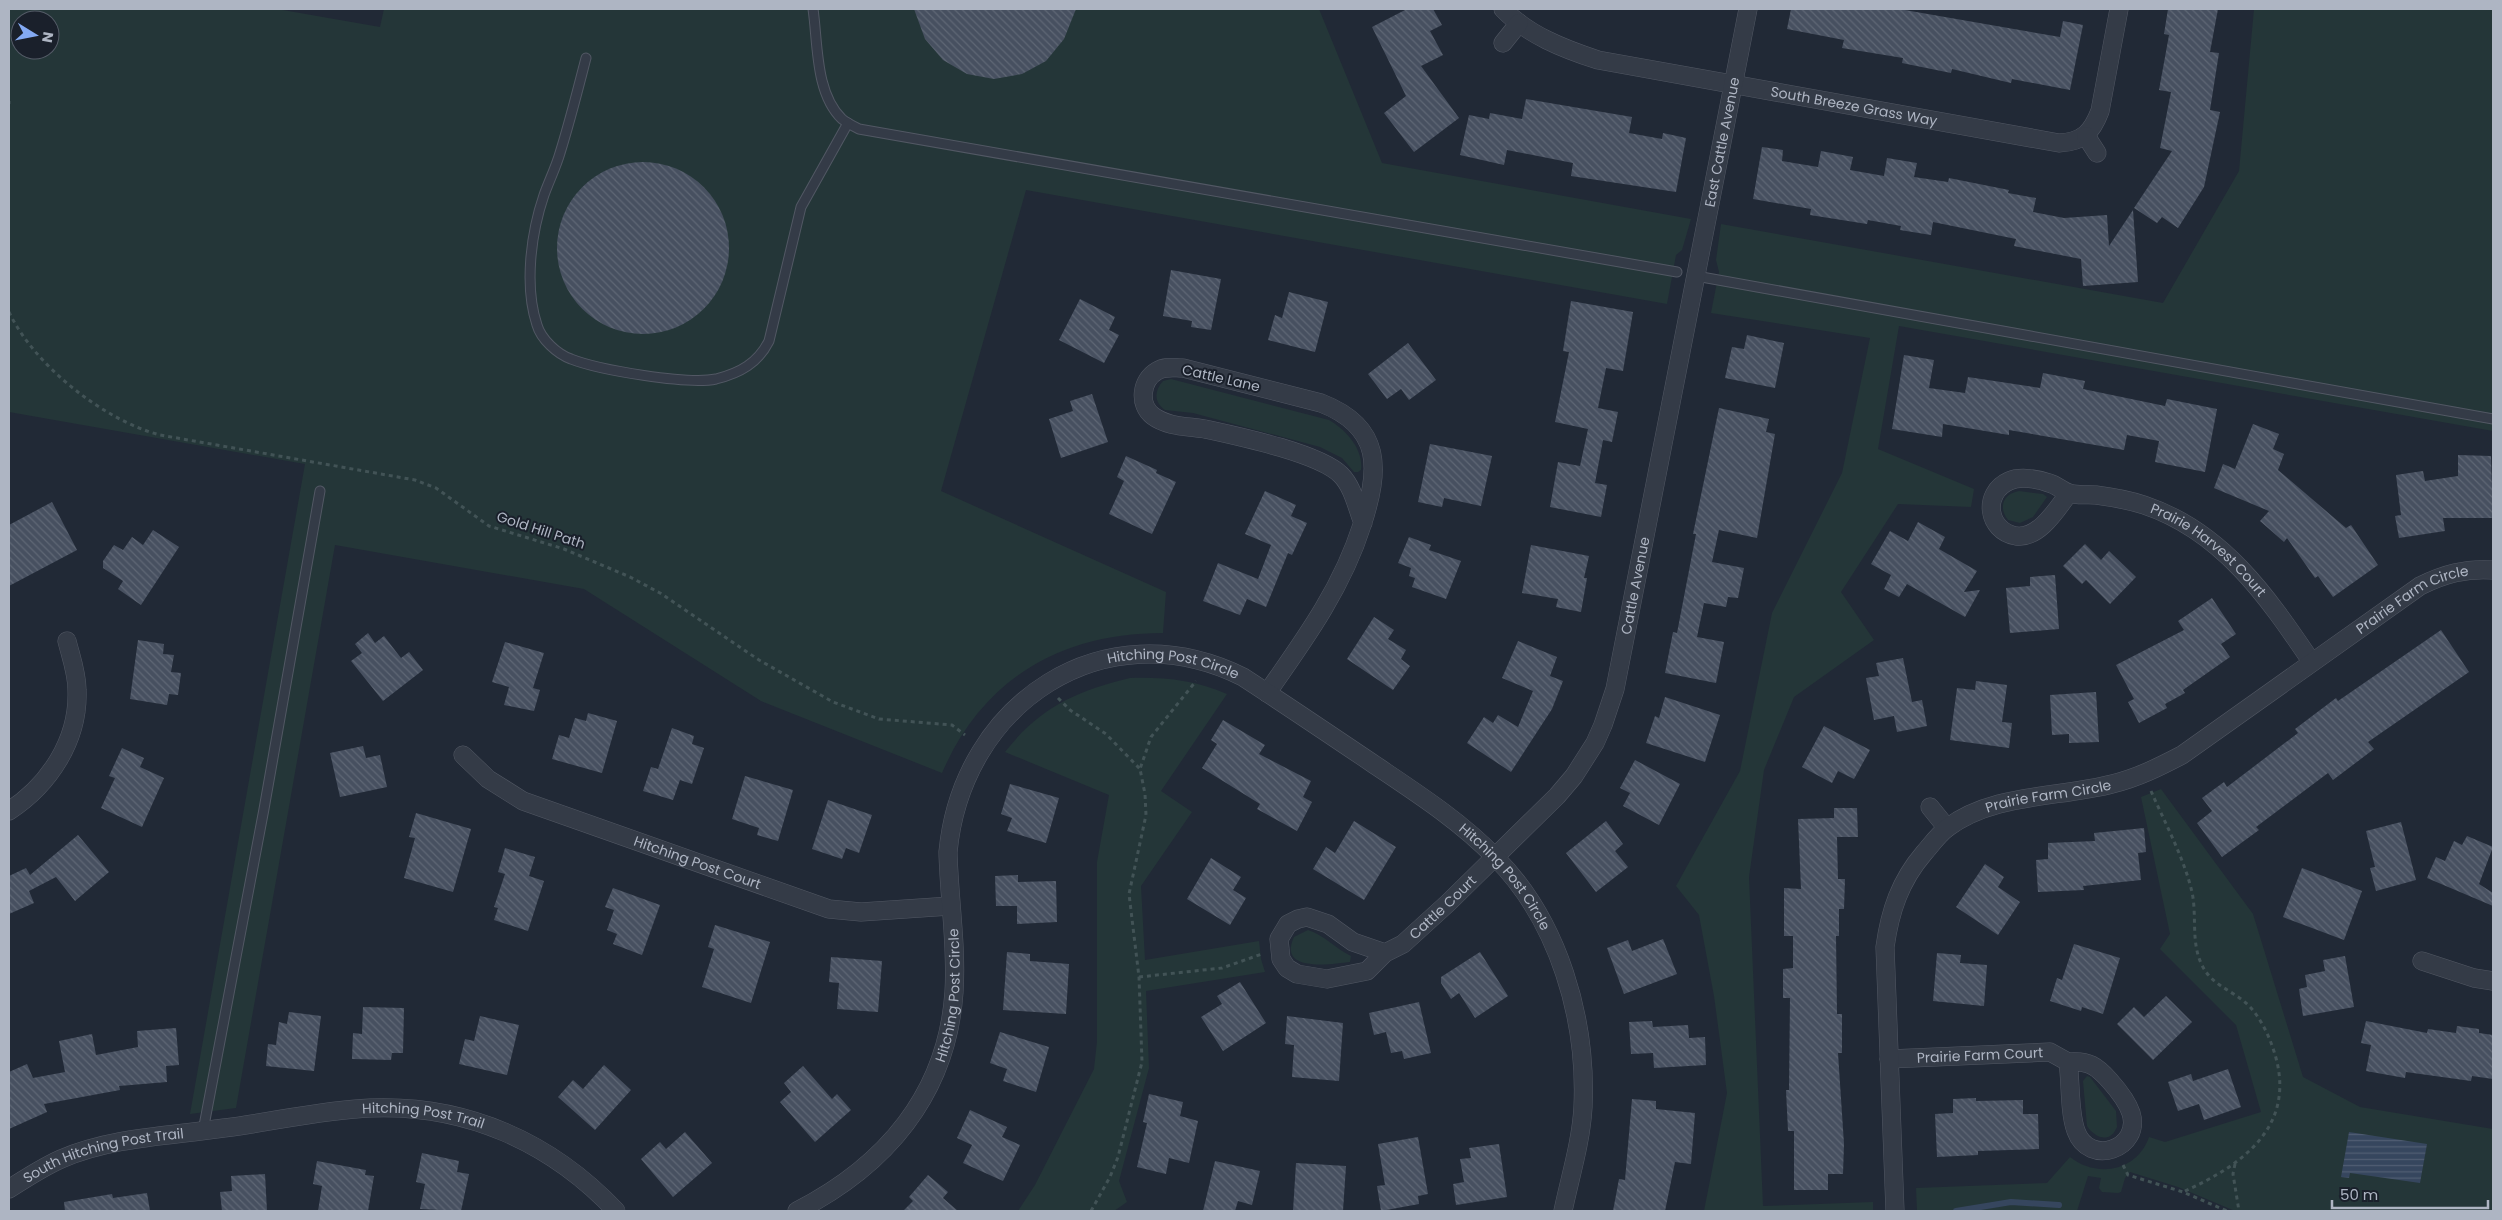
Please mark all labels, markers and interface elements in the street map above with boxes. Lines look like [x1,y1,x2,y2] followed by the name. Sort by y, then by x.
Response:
[10,10,60,60] north arrow
[37,30,59,44] text: N
[1700,75,1745,209] street label: East Cattle Avenue
[1769,81,1939,131] street label: South Breeze Grass Way
[1180,359,1262,397] street label: Cattle Lane
[2148,498,2271,601] street label: Prairie Harvest Court
[494,506,588,554] street label: Gold Hill Path
[1616,535,1655,636] street label: Cattle Avenue
[2352,560,2470,638] street label: Prairie Farm Circle
[1105,644,1243,684] street label: Hitching Post Circle
[1983,775,2114,817] street label: Prairie Farm Circle
[1455,818,1555,934] street label: Hitching Post Circle
[631,831,764,894] street label: Hitching Post Court
[1405,871,1481,944] street label: Cattle Court
[930,927,965,1065] street label: Hitching Post Circle
[1916,1042,2043,1068] street label: Prairie Farm Court
[362,1098,487,1134] street label: Hitching Post Trail
[19,1123,185,1188] street label: South Hitching Post Trail
[2332,1178,2488,1210] scale bar
[2340,1184,2378,1205] text: 50 m

